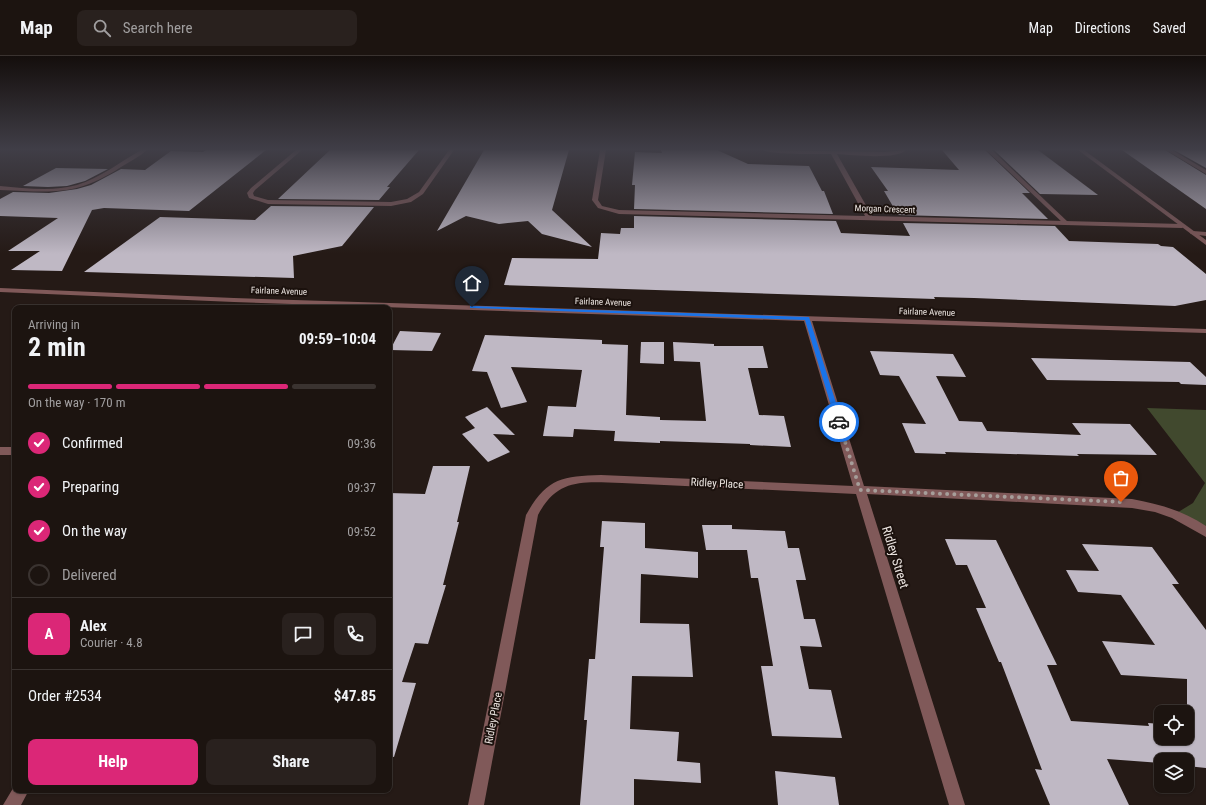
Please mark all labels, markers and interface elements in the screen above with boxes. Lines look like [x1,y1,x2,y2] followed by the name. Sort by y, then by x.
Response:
[77,10,357,46] search box
[20,16,53,39] text: Map
[91,17,113,39] icon: search
[123,19,193,37] text: Search here
[1029,20,1053,36] text: Map
[1075,20,1131,36] text: Directions
[1153,20,1186,36] text: Saved
[855,203,916,215] street label: Morgan Crescent
[455,266,489,307] pin
[461,272,483,294] icon: home
[251,285,307,297] street label: Fairlane Avenue
[575,296,631,308] street label: Fairlane Avenue
[899,306,955,318] street label: Fairlane Avenue
[28,317,80,332] text: Arriving in
[299,330,376,348] text: 09:59–10:04
[28,332,86,362] text: 2 min
[28,395,125,410] text: On the way · 170 m
[819,402,859,442] courier
[828,411,850,433] icon: car
[28,432,50,454] icon: check
[62,434,123,452] text: Confirmed
[347,436,376,451] text: 09:36
[1104,461,1138,502] pin
[1110,467,1132,489] icon: bag
[28,476,50,498] icon: check
[690,476,744,491] street label: Ridley Place
[62,478,119,496] text: Preparing
[347,480,376,495] text: 09:37
[28,520,50,542] icon: check
[62,522,127,540] text: On the way
[347,524,376,539] text: 09:52
[879,524,912,590] street label: Ridley Street
[62,566,117,584] text: Delivered
[282,613,324,655] button: chat
[334,613,376,655] button: phone
[80,617,107,635] text: Alex
[45,625,53,643] text: A
[80,635,143,650] text: Courier · 4.8
[28,687,102,705] text: Order #2534
[334,687,376,705] text: $47.85
[482,691,505,745] street label: Ridley Place
[1154,705,1194,793] map controls
[1154,705,1194,745] button: locate
[28,739,198,785] button: Help
[206,739,376,785] button: Share
[1154,753,1194,793] button: layers

